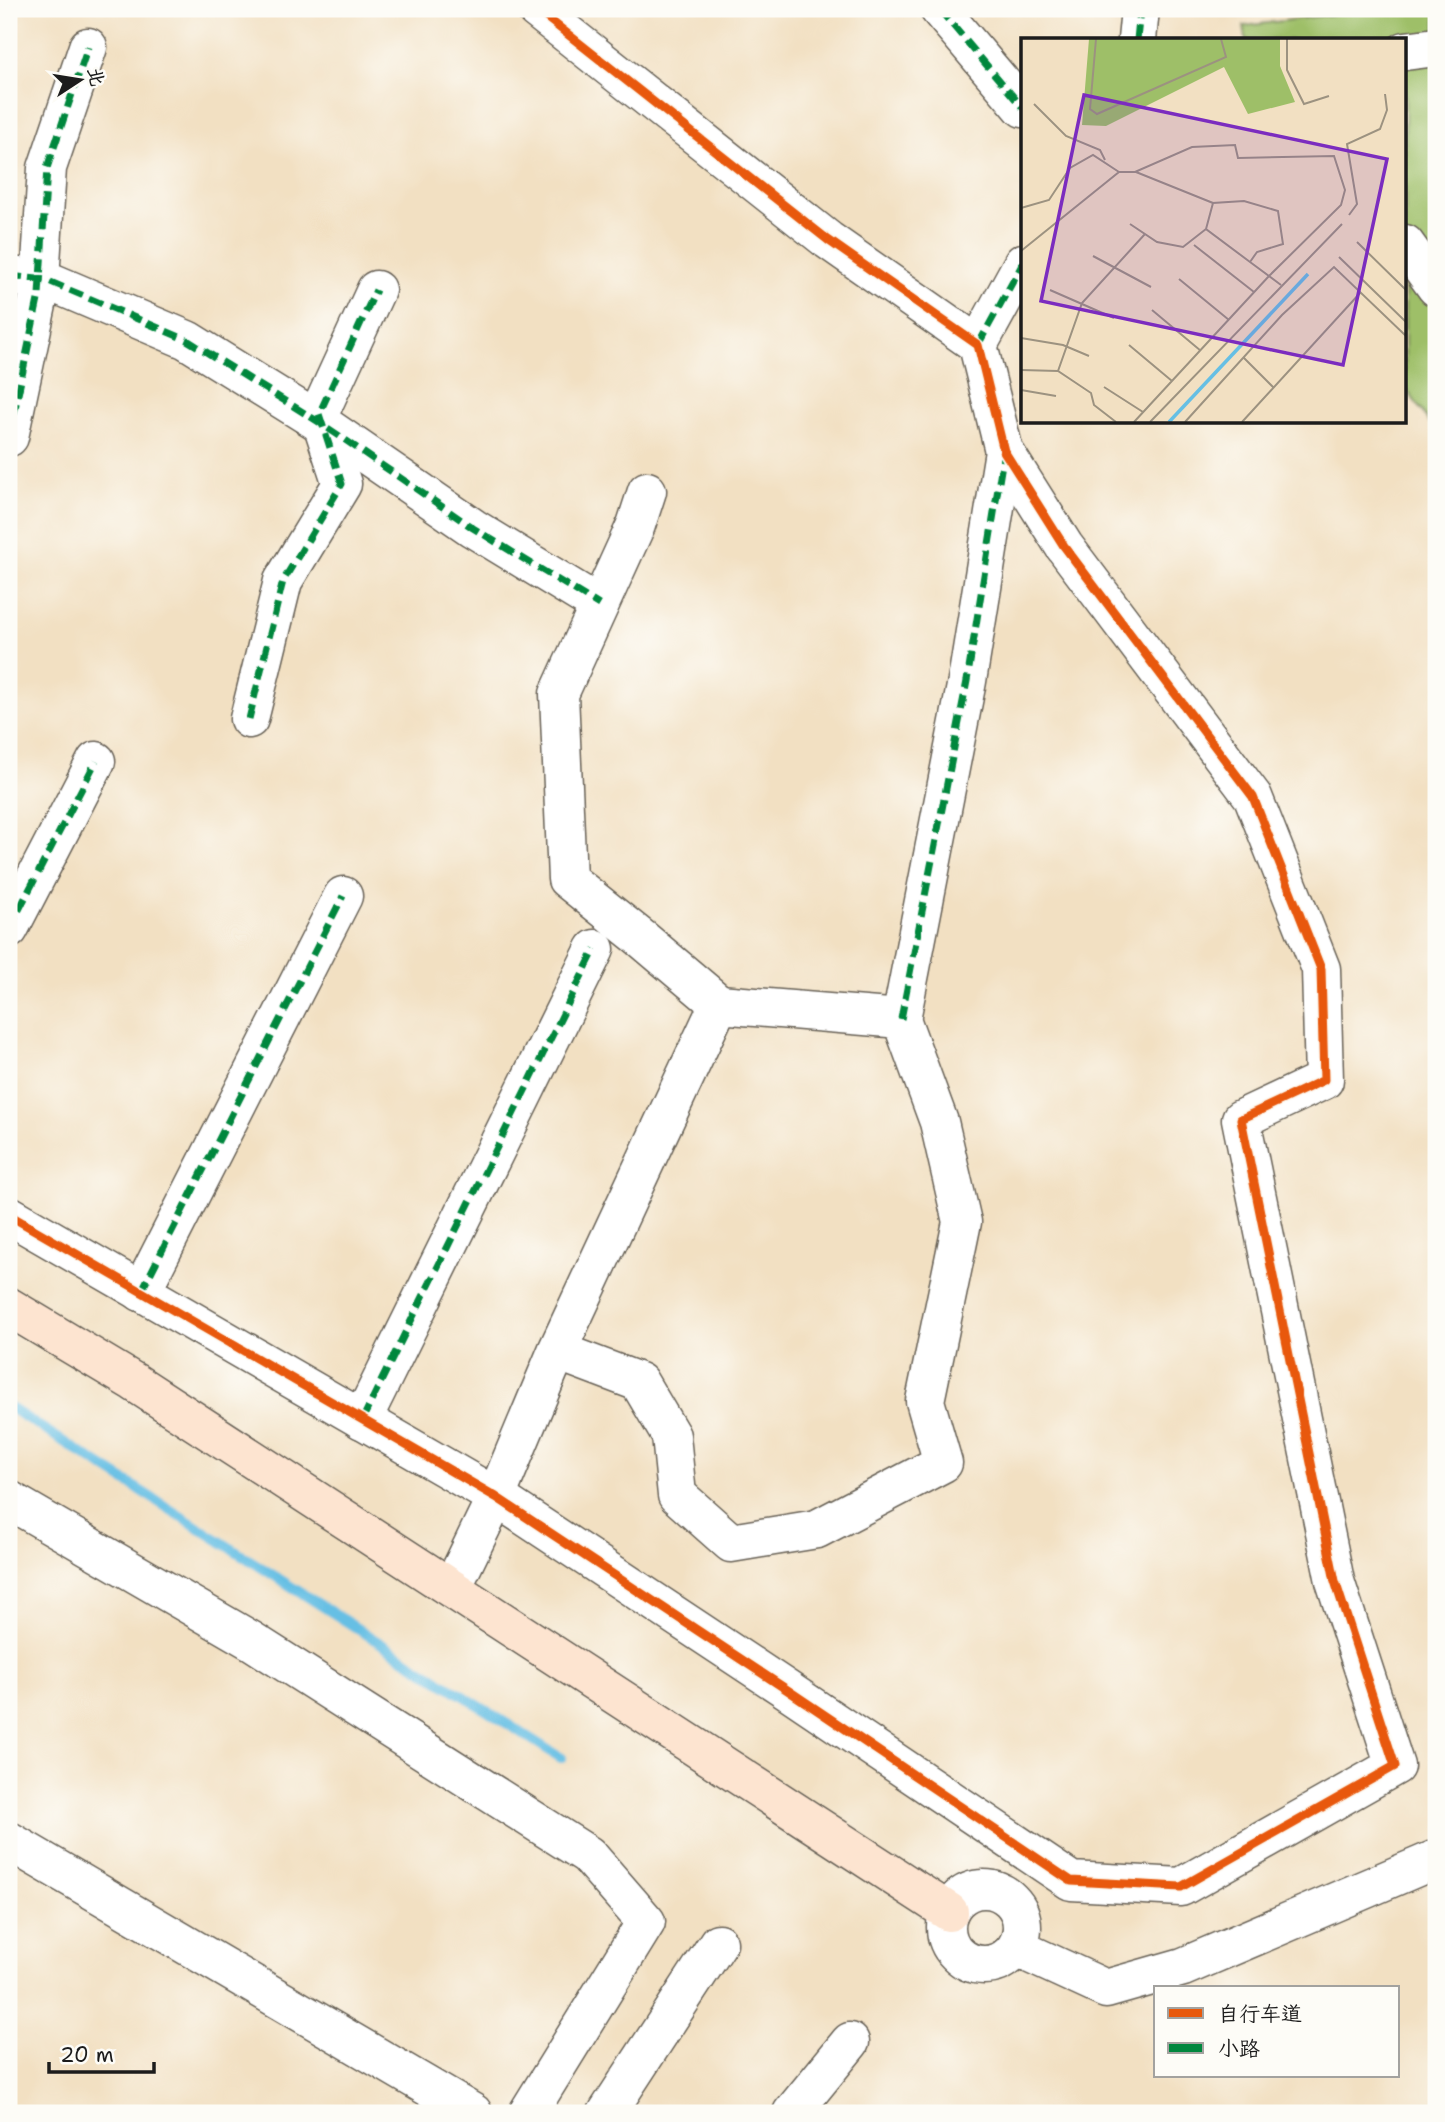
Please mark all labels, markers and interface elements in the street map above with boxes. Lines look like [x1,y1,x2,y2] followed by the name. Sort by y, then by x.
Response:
[1021,38,1406,424] inset map
[46,46,116,116] north arrow
[82,65,110,88] text: 北
[1154,1986,1400,2076] legend
[1218,2000,1302,2028] text: 自行车道
[49,2031,154,2075] scale bar
[1218,2035,1260,2063] text: 小路
[60,2041,114,2069] text: 20 m

